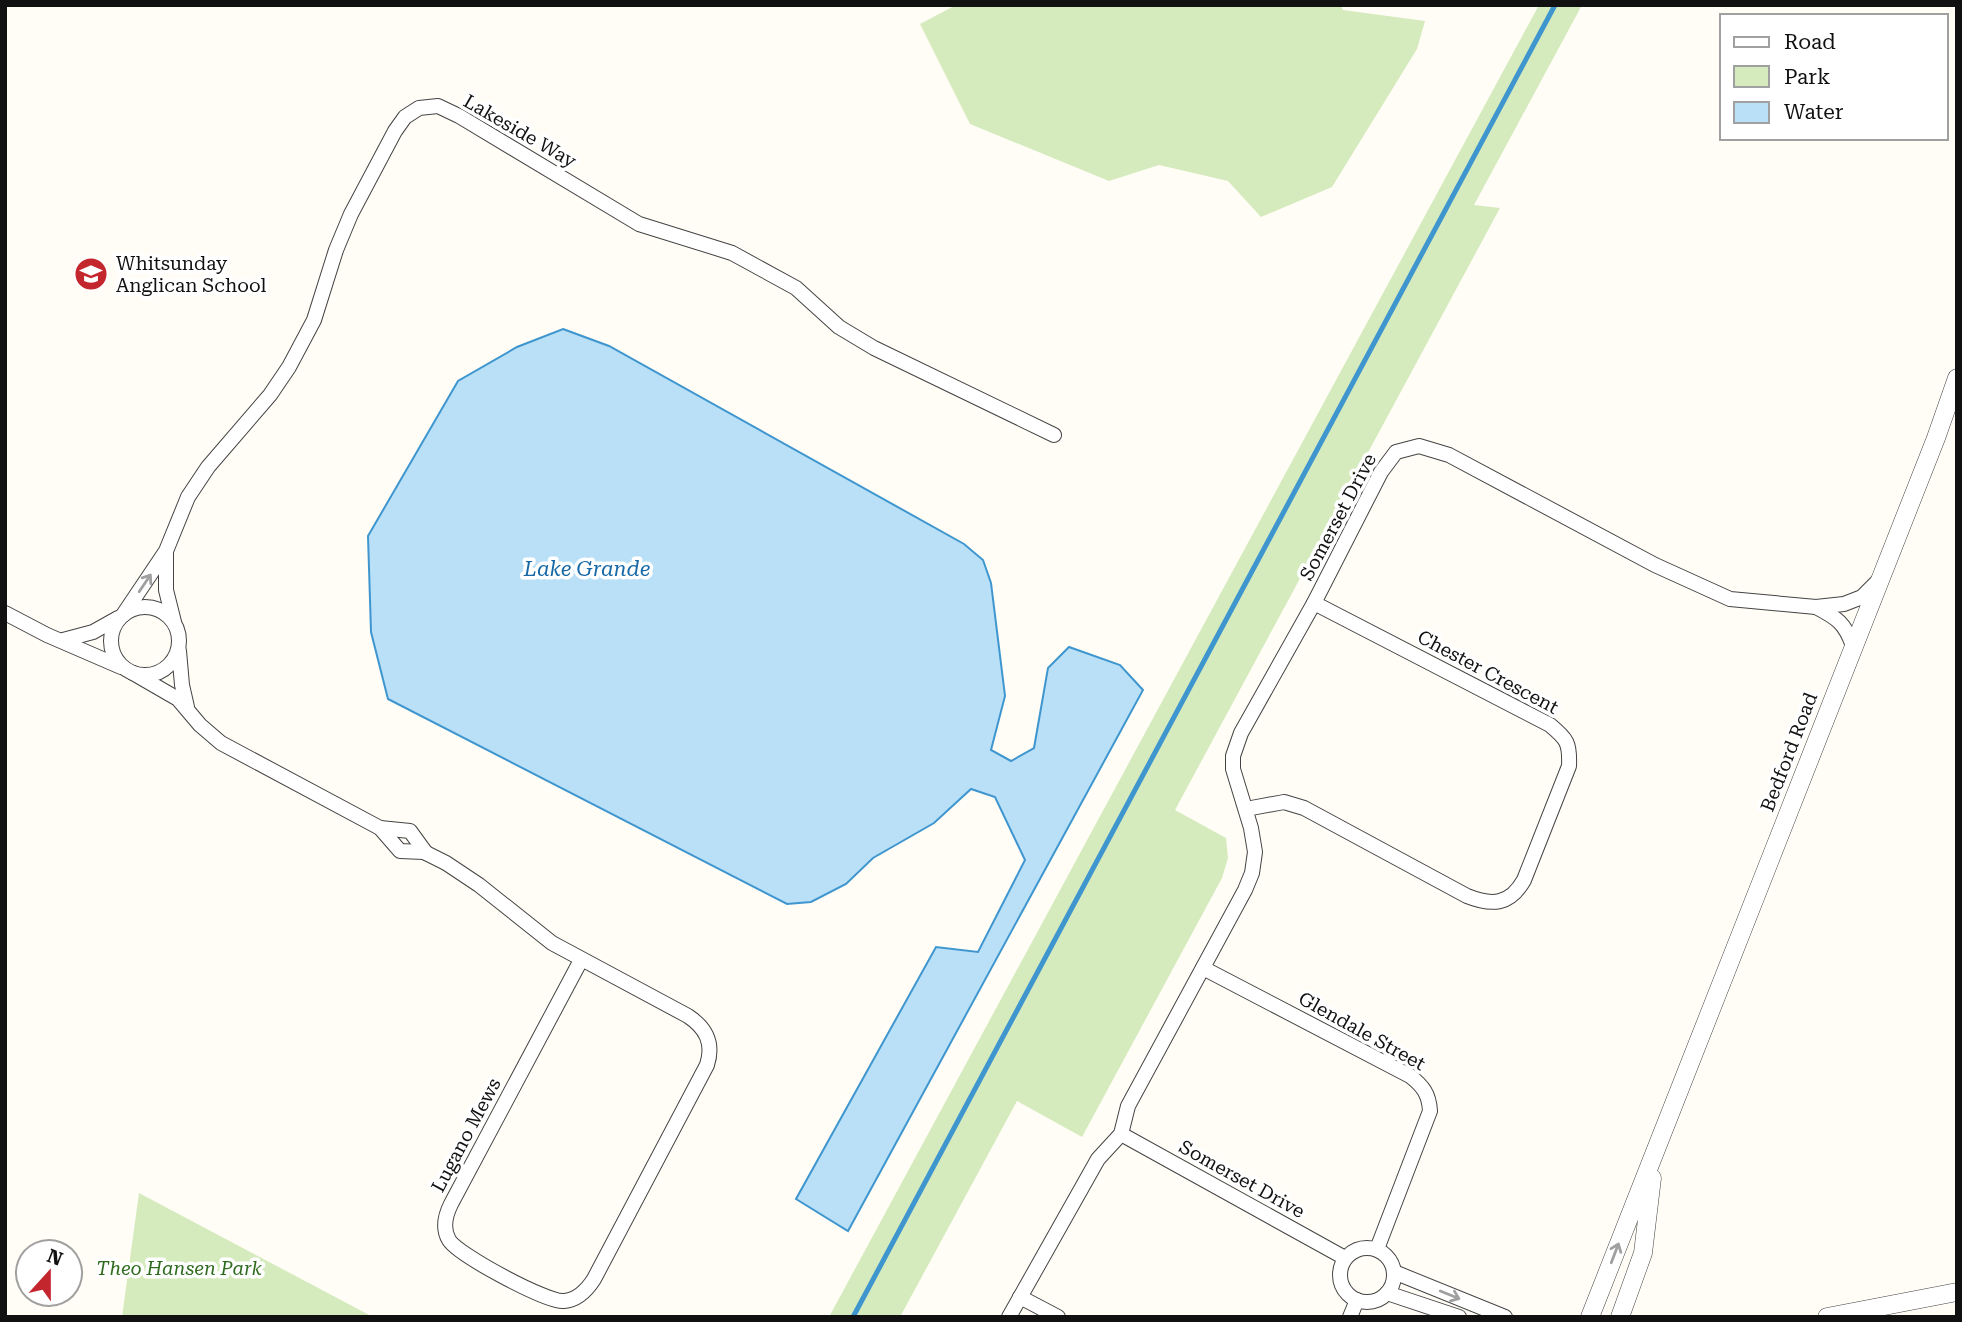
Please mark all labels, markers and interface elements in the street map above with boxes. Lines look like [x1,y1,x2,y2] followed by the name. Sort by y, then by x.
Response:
[1720,14,1948,140] legend
[1784,30,1836,54] text: Road
[1784,65,1830,89] text: Park
[460,89,581,173] street label: Lakeside Way
[1784,100,1844,124] text: Water
[116,252,267,297] place label: Whitsunday Anglican School
[72,255,110,293] school or university icon: Whitsunday Anglican School
[1295,450,1381,584] street label: Somerset Drive
[523,557,650,581] water label: Lake Grande
[138,574,152,594] one-way arrow
[1414,625,1562,719] street label: Chester Crescent
[1756,689,1822,815] street label: Bedford Road
[1295,987,1429,1075] street label: Glendale Street
[426,1074,506,1196] street label: Lugano Mews
[1175,1135,1309,1223] street label: Somerset Drive
[14,1238,84,1308] north arrow
[1610,1243,1622,1265] one-way arrow
[44,1244,66,1271] text: N
[96,1257,262,1280] park label: Theo Hansen Park
[1438,1289,1460,1302] one-way arrow

